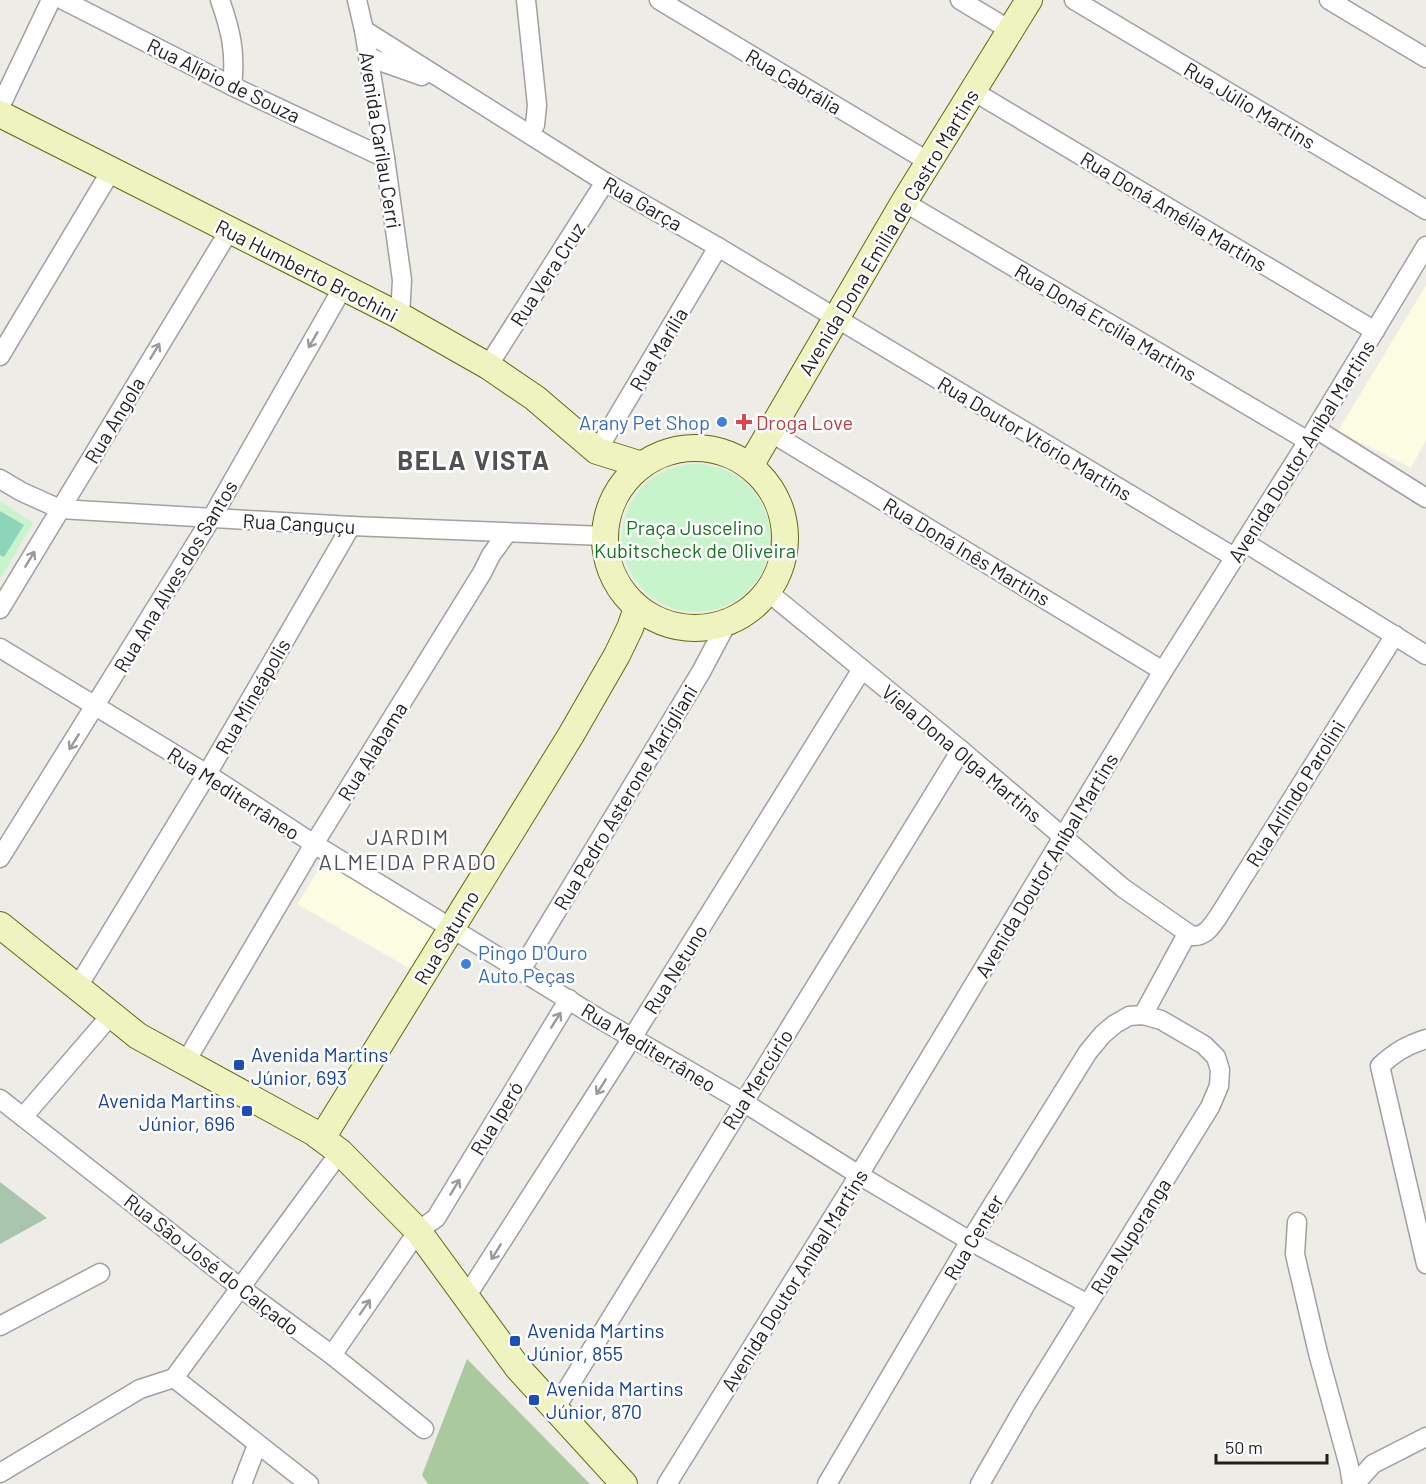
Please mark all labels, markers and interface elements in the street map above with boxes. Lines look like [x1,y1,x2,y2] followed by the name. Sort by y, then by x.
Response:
[144,33,304,127] street label: Rua Alípio de Souza
[742,43,846,119] street label: Rua Cabrália
[355,50,407,230] street label: Avenida Carilau Cerri
[1180,56,1320,154] street label: Rua Júlio Martins
[793,84,983,380] street label: Avenida Dona Emilia de Castro Martins
[1076,146,1272,276] street label: Rua Doná Amélia Martins
[599,171,687,235] street label: Rua Garça
[212,214,402,326] street label: Rua Humberto Brochini
[504,217,590,330] street label: Rua Vera Cruz
[1011,258,1201,386] street label: Rua Doná Ercília Martins
[624,303,692,395] street label: Rua Marília
[307,331,319,348] one-way arrow
[1223,336,1379,566] street label: Avenida Doutor Aníbal Martins
[150,343,162,360] one-way arrow
[934,371,1136,505] street label: Rua Doutor Vtório Martins
[79,372,149,468] street label: Rua Angola
[579,410,710,434] place label: Arany Pet Shop
[756,410,853,434] place label: Droga Love
[715,415,729,429] marker: Arany Pet Shop
[737,415,751,429] marker: Droga Love
[397,444,551,475] district label: BELA VISTA
[108,476,242,676] street label: Rua Ana Alves dos Santos
[879,492,1055,610] street label: Rua Doná Inês Martins
[242,508,356,538] street label: Rua Canguçu
[594,515,796,562] park label: Praça Juscelino Kubitscheck de Oliveira
[24,551,36,568] one-way arrow
[209,634,295,758] street label: Rua Mineápolis
[877,679,1047,827] street label: Viela Dona Olga Martins
[548,680,702,914] street label: Rua Pedro Asterone Marigliani
[332,697,412,805] street label: Rua Alabama
[1240,715,1350,871] street label: Rua Arlindo Parolini
[67,733,79,750] one-way arrow
[163,741,305,845] street label: Rua Mediterrâneo
[969,749,1123,981] street label: Avenida Doutor Aníbal Martins
[319,823,497,874] district label: JARDIM ALMEIDA PRADO
[408,885,484,989] street label: Rua Saturno
[638,920,712,1018] street label: Rua Netuno
[478,940,588,987] place label: Pingo D'Ouro Auto Peças
[459,957,473,971] marker: Pingo D'Ouro Auto Peças
[577,997,721,1097] street label: Rua Mediterrâneo
[550,1012,562,1029] one-way arrow
[717,1024,797,1134] street label: Rua Mercúrio
[251,1042,388,1089] place label: Avenida Martins Júnior, 693
[232,1058,246,1072] marker: Avenida Martins Júnior, 693
[465,1077,527,1159] street label: Rua Iperó
[594,1078,606,1095] one-way arrow
[98,1088,235,1135] place label: Avenida Martins Júnior, 696
[240,1104,254,1118] marker: Avenida Martins Júnior, 696
[716,1165,872,1395] street label: Avenida Doutor Aníbal Martins
[1085,1174,1175,1298] street label: Rua Nuporanga
[449,1179,461,1196] one-way arrow
[120,1188,304,1340] street label: Rua São José do Calçado
[938,1190,1008,1284] street label: Rua Center
[490,1243,502,1260] one-way arrow
[359,1299,371,1316] one-way arrow
[527,1318,664,1365] place label: Avenida Martins Júnior, 855
[508,1334,522,1348] marker: Avenida Martins Júnior, 855
[546,1376,683,1423] place label: Avenida Martins Júnior, 870
[527,1393,541,1407] marker: Avenida Martins Júnior, 870
[1216,1427,1327,1465] scale bar
[1225,1436,1263,1458] text: 50 m

